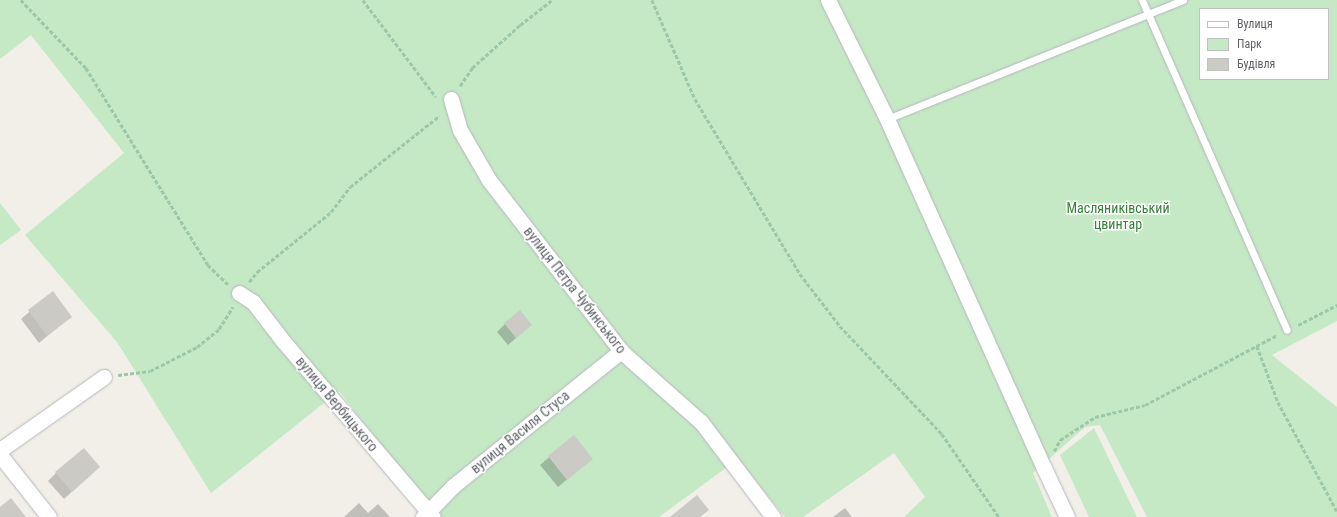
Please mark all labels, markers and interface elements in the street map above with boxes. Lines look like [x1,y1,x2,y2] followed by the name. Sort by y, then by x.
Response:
[1199,8,1329,80] legend
[1237,17,1273,31] text: Вулиця
[1237,37,1262,51] text: Парк
[1237,57,1275,71] text: Будівля
[1066,200,1170,232] park label: Масляниківський цвинтар
[520,223,630,357] street label: вулиця Петра Чубинського
[292,353,382,455] street label: вулиця Вербицького
[467,387,573,477] street label: вулиця Василя Стуса

